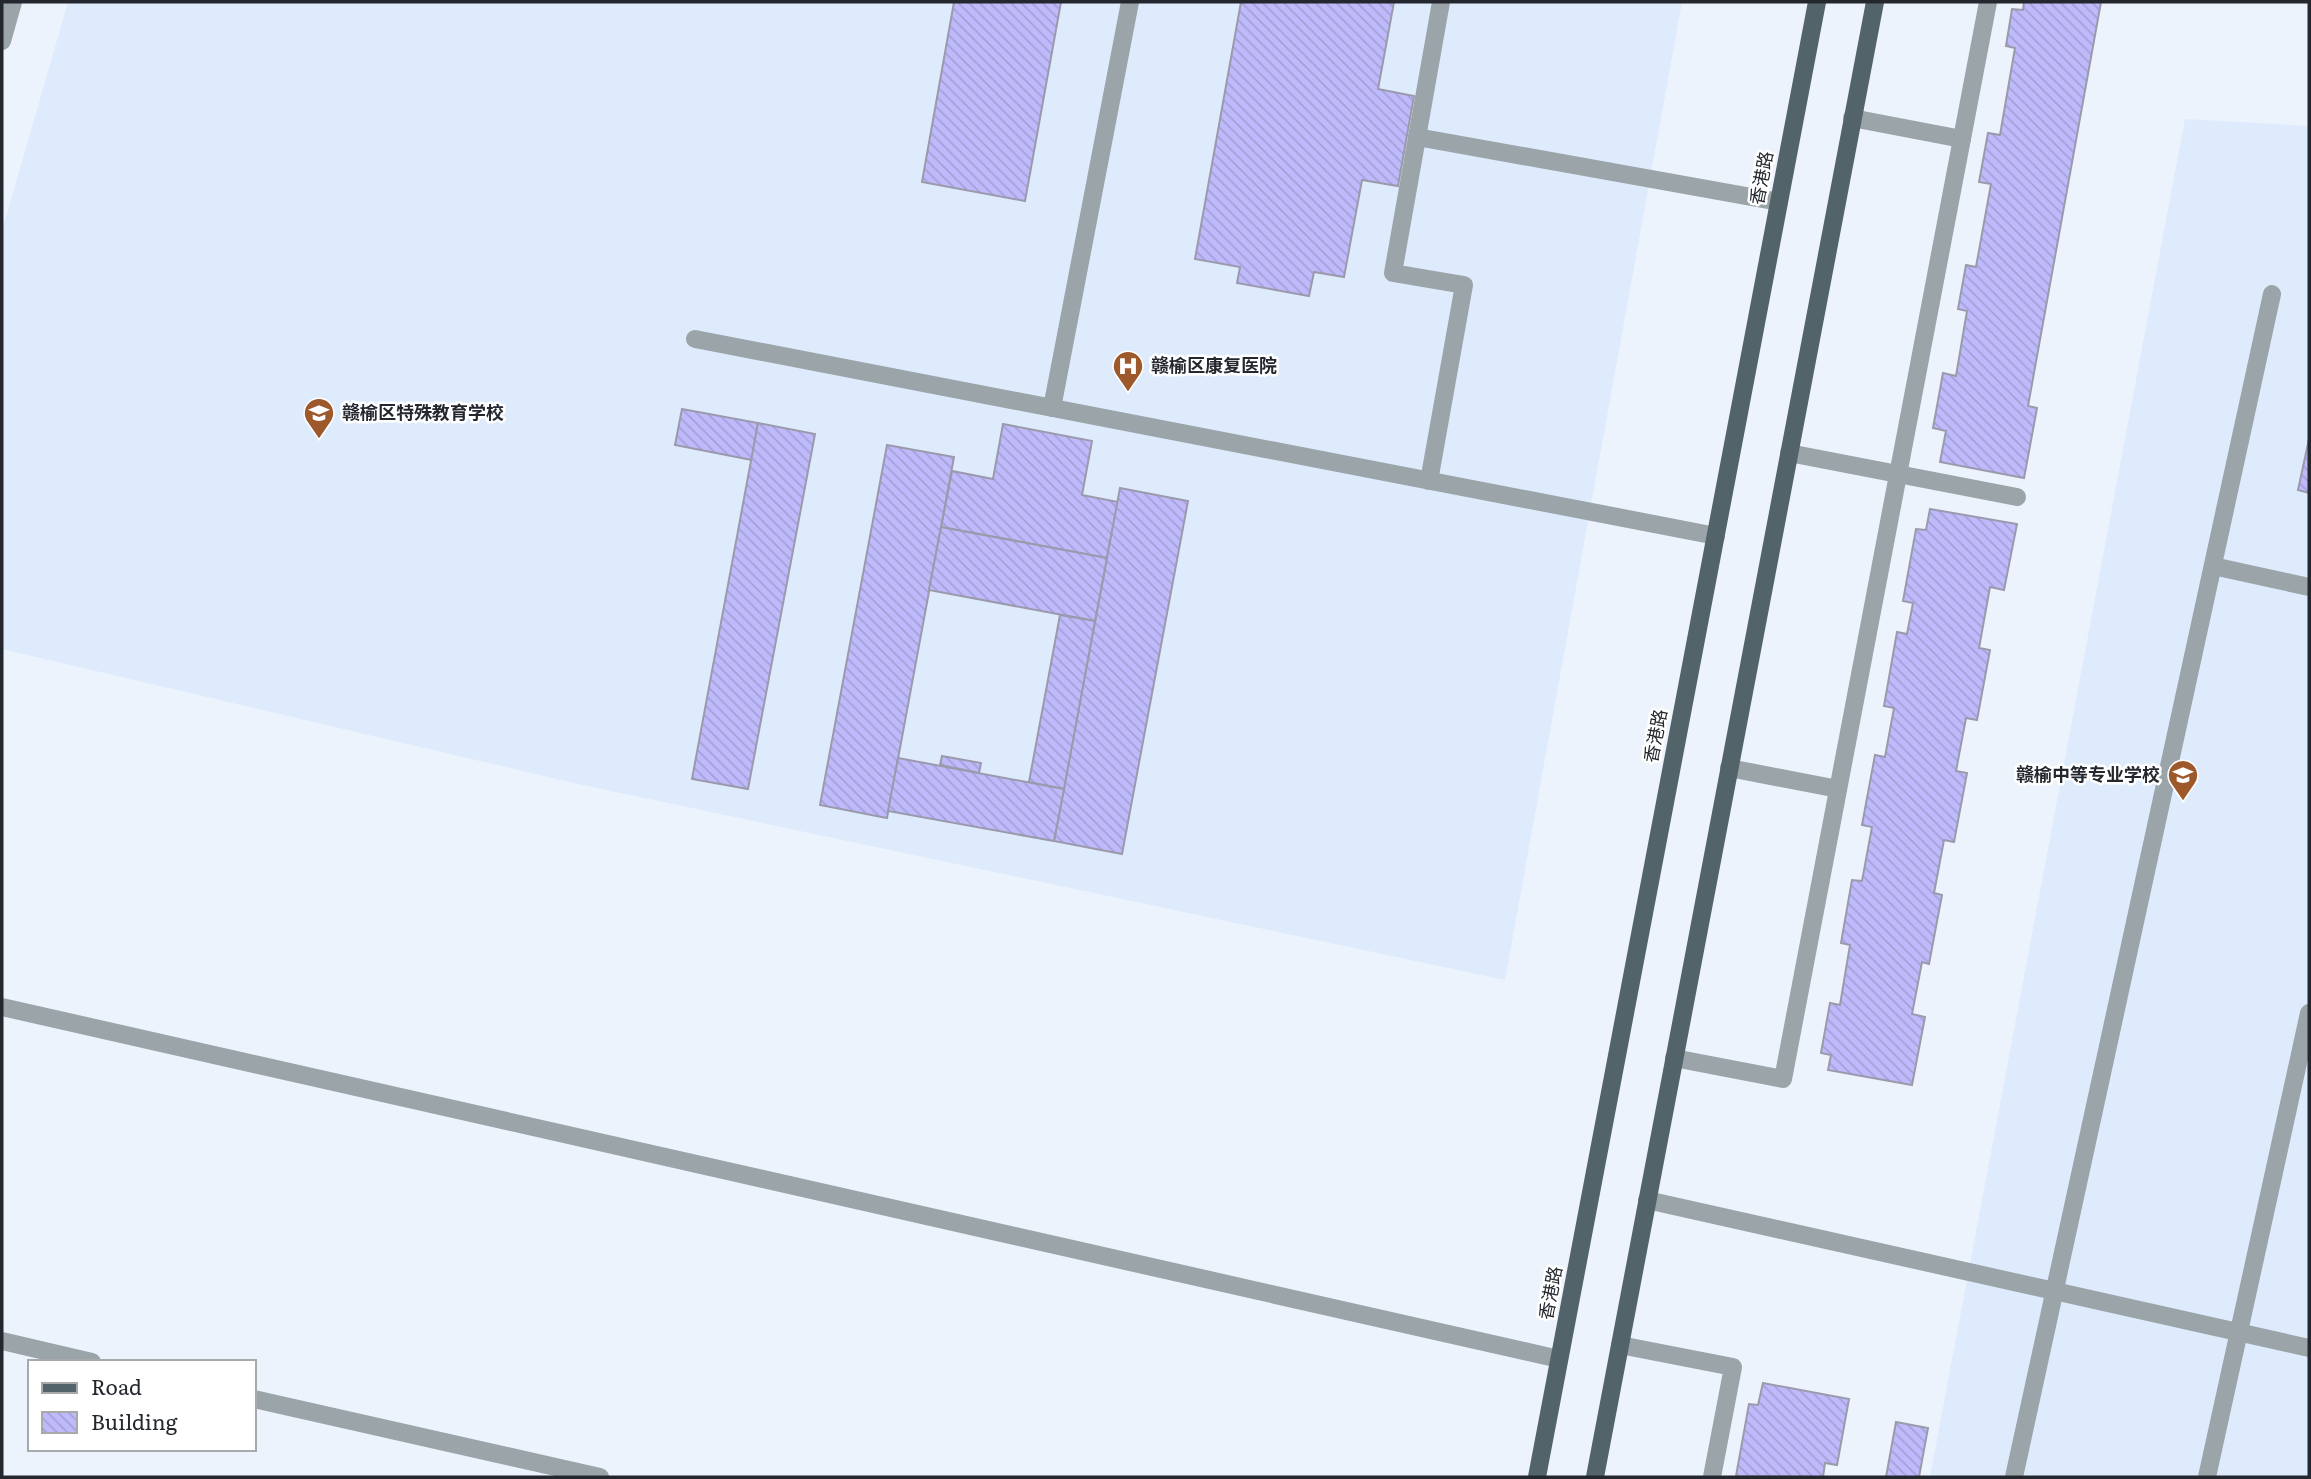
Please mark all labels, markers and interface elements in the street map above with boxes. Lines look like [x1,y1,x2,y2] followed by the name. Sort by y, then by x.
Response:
[1742,149,1779,207] street label: 香港路
[1111,349,1145,393] hospital icon: 赣榆区康复医院
[1151,351,1277,378] place label: 赣榆区康复医院
[302,396,336,440] school or university icon: 赣榆区特殊教育学校
[342,398,504,425] place label: 赣榆区特殊教育学校
[1636,707,1673,765] street label: 香港路
[2166,758,2200,802] school or university icon: 赣榆中等专业学校
[2016,760,2160,787] place label: 赣榆中等专业学校
[1531,1264,1568,1322] street label: 香港路
[28,1360,256,1451] legend
[91,1370,142,1401] text: Road
[91,1405,178,1436] text: Building

